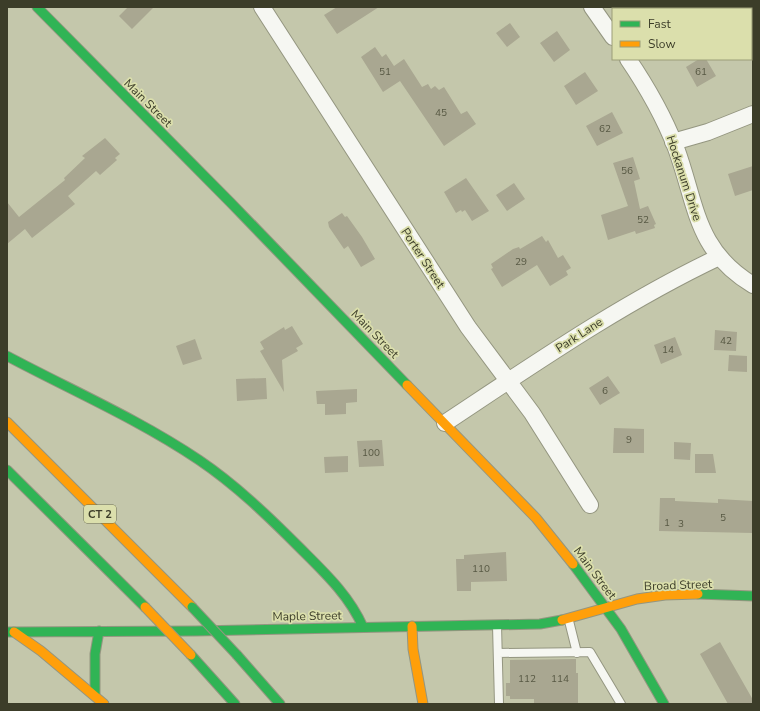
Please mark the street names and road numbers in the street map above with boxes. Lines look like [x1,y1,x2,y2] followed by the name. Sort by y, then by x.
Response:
[120,75,176,131] street label: Main Street
[663,133,705,223] street label: Hockanum Drive
[397,225,449,292] street label: Porter Street
[348,306,403,362] street label: Main Street
[552,314,606,356] street label: Park Lane
[84,505,116,523] road number: CT 2
[570,543,621,603] street label: Main Street
[644,576,713,594] street label: Broad Street
[272,607,343,625] street label: Maple Street

